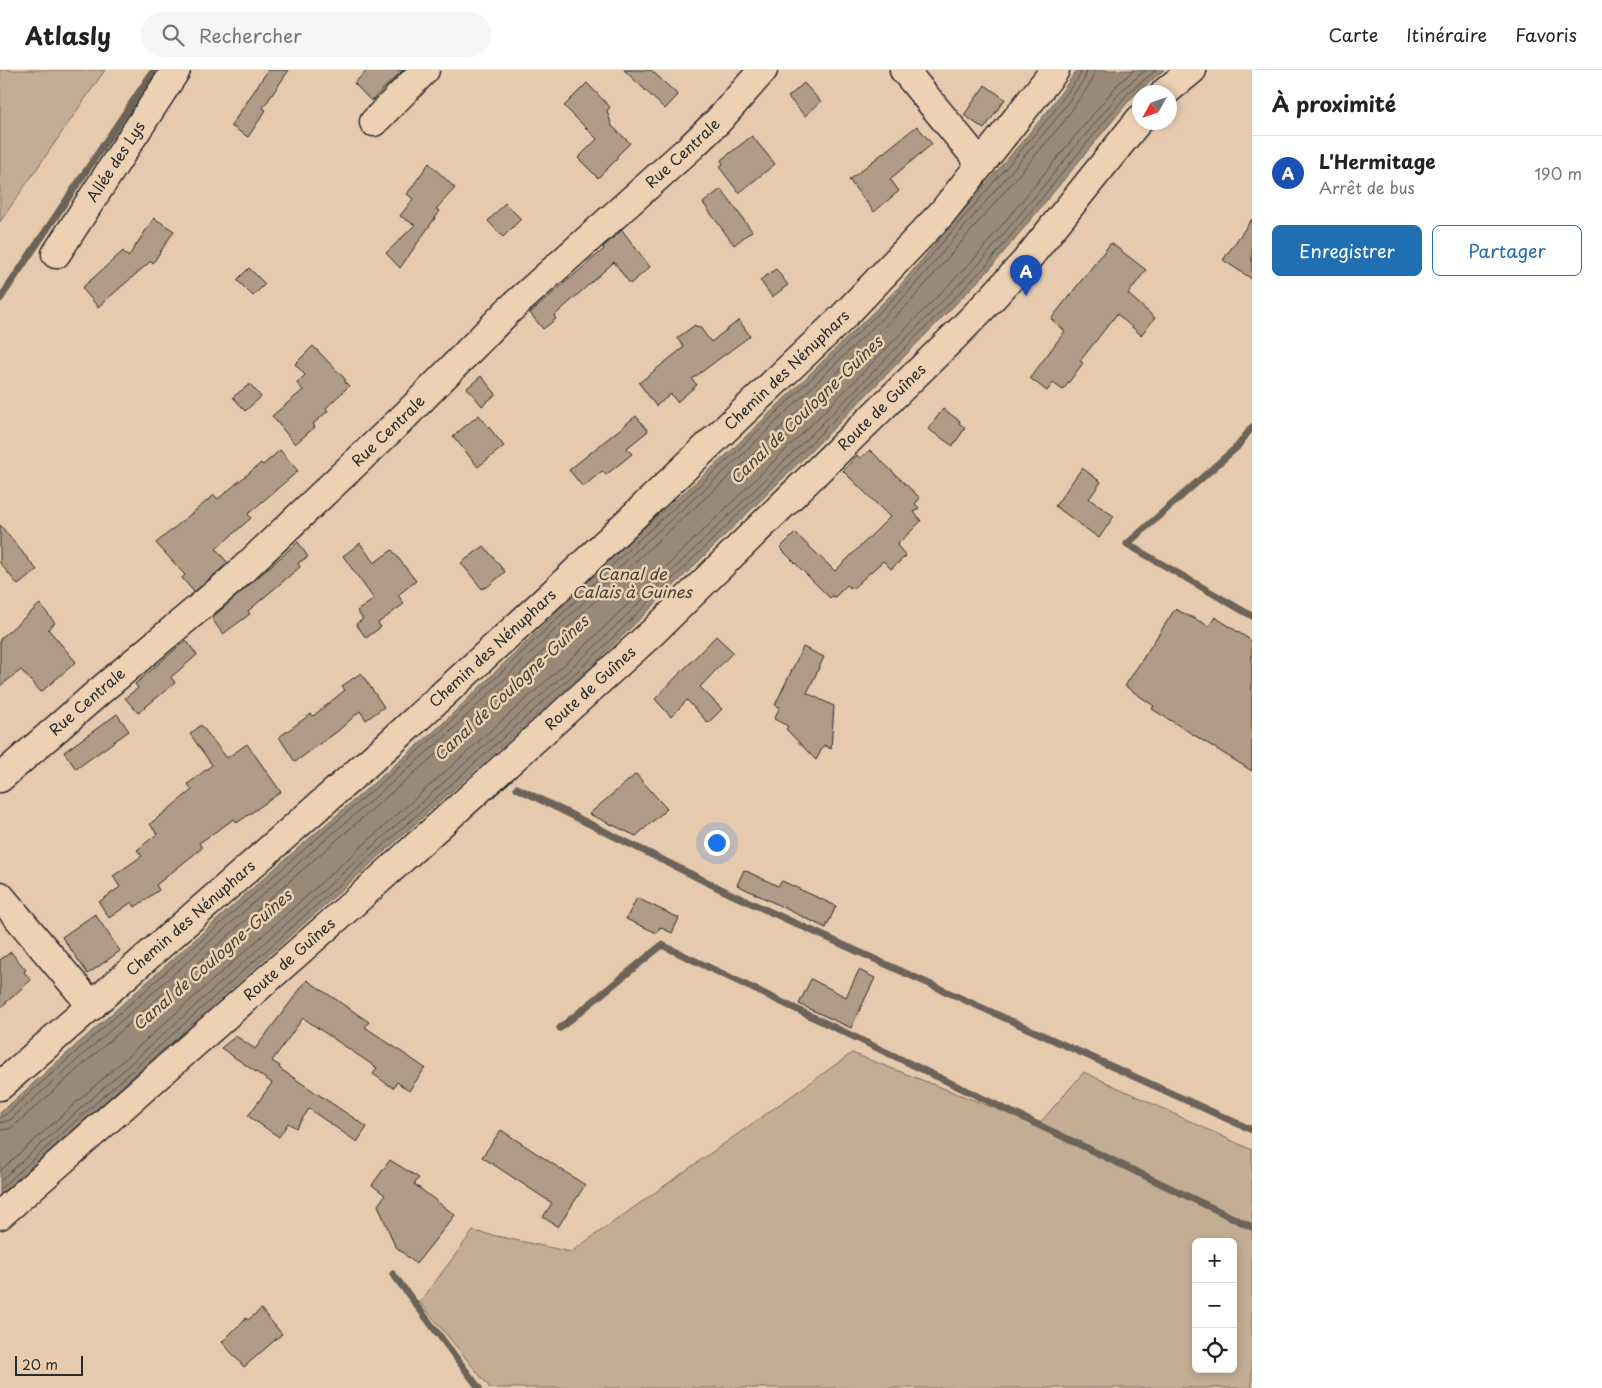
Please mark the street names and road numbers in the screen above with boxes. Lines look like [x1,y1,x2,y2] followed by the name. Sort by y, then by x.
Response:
[640,112,725,193] street label: Rue Centrale
[80,116,150,206] street label: Allée des Lys
[718,304,854,435] street label: Chemin des Nénuphars
[831,358,930,455] street label: Route de Guînes
[346,389,429,471] street label: Rue Centrale
[423,583,561,712] street label: Chemin des Nénuphars
[539,640,640,735] street label: Route de Guînes
[43,661,130,740] street label: Rue Centrale
[120,854,260,980] street label: Chemin des Nénuphars
[237,911,340,1006] street label: Route de Guînes

